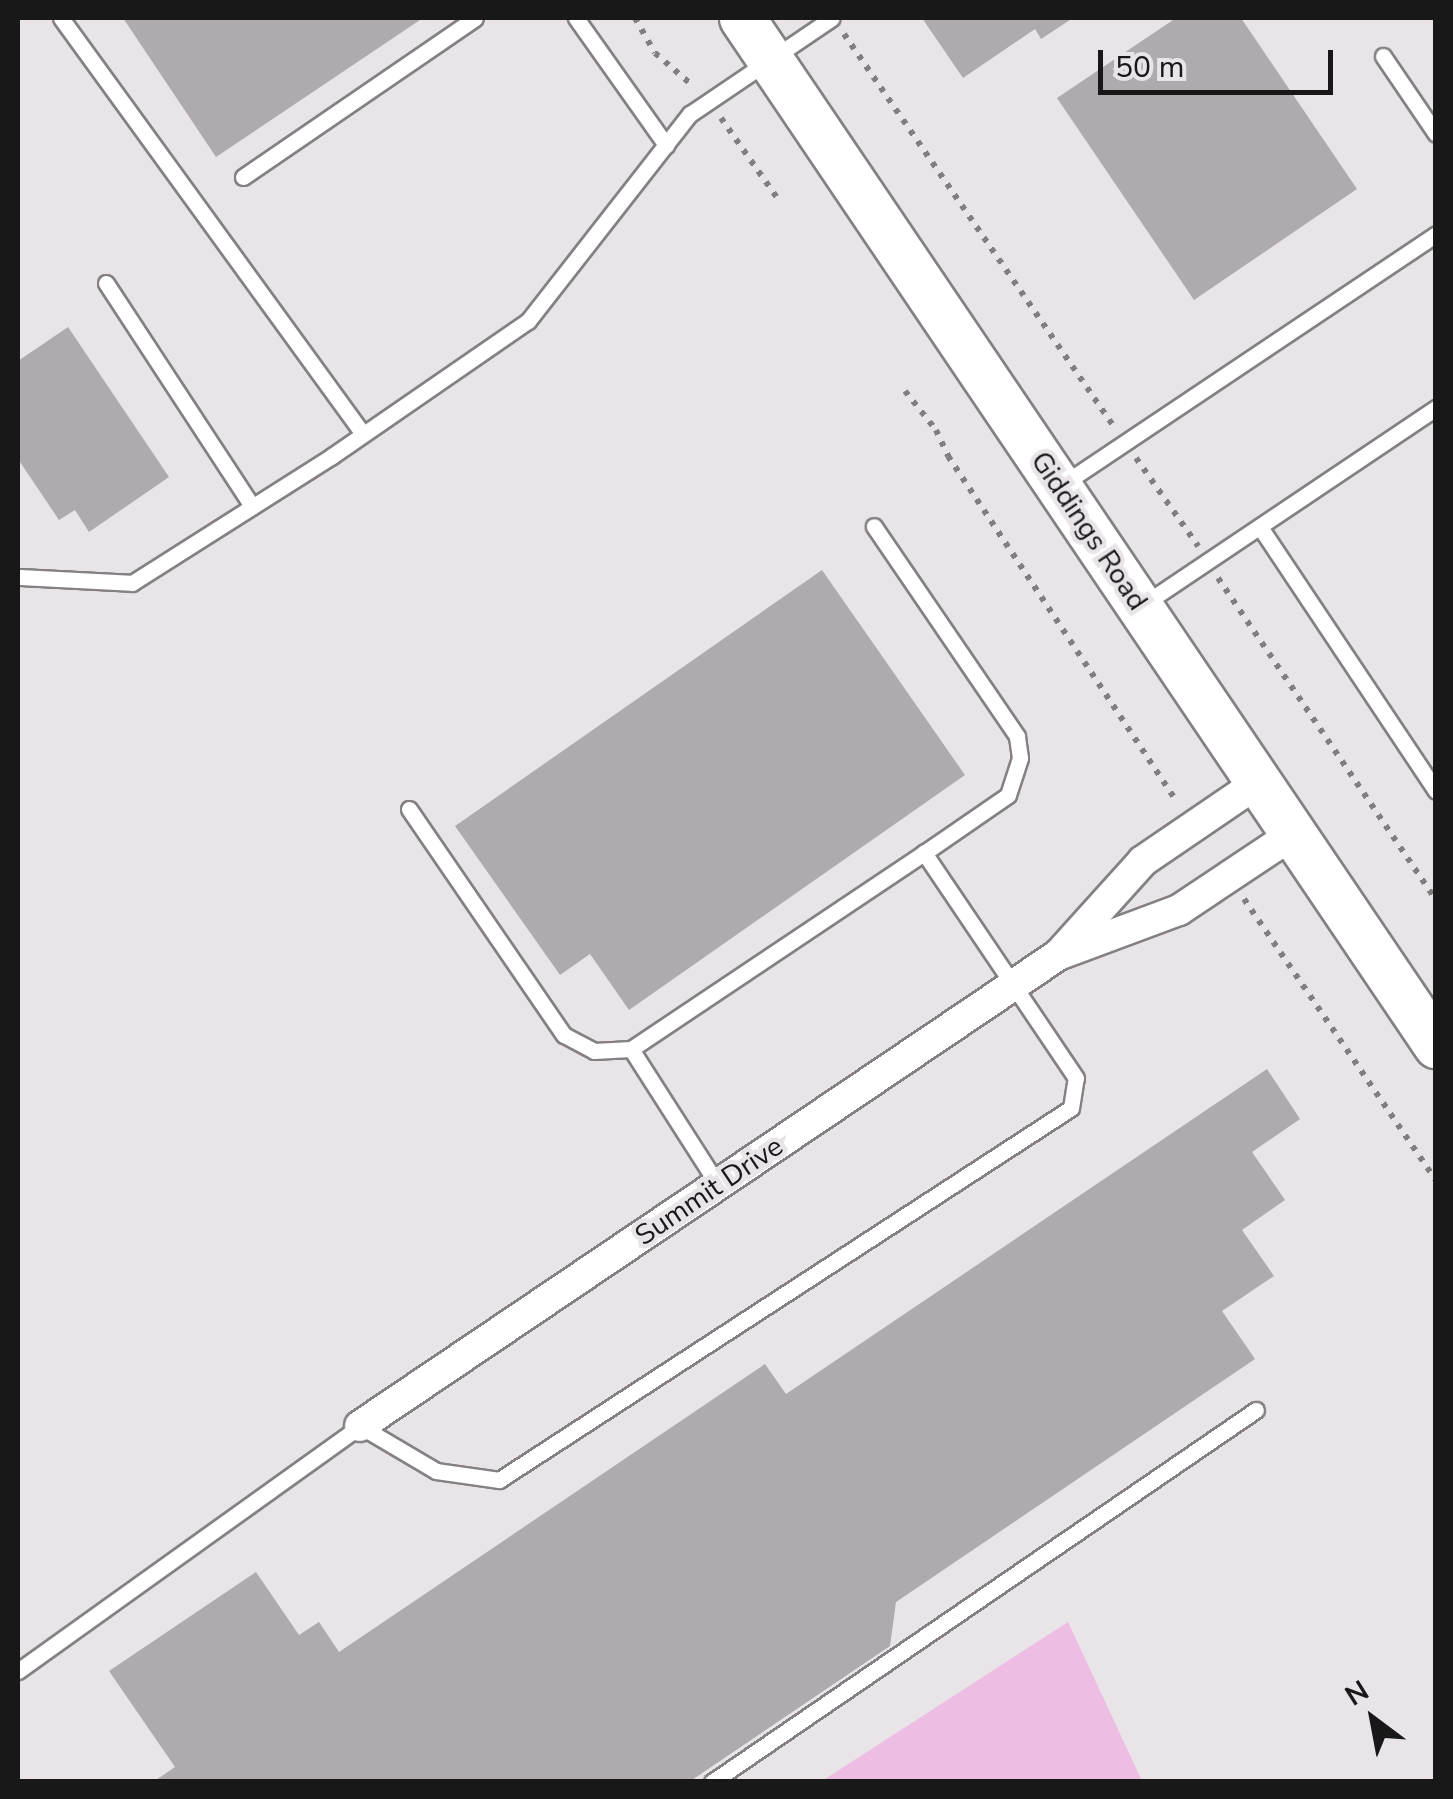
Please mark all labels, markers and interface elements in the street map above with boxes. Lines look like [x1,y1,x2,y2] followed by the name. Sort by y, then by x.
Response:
[1103,30,1338,92] scale bar
[1115,47,1184,88] text: 50 m
[1024,445,1154,617] street label: Giddings Road
[629,1129,789,1253] street label: Summit Drive
[1323,1669,1423,1769] north arrow
[1338,1672,1376,1715] text: N

